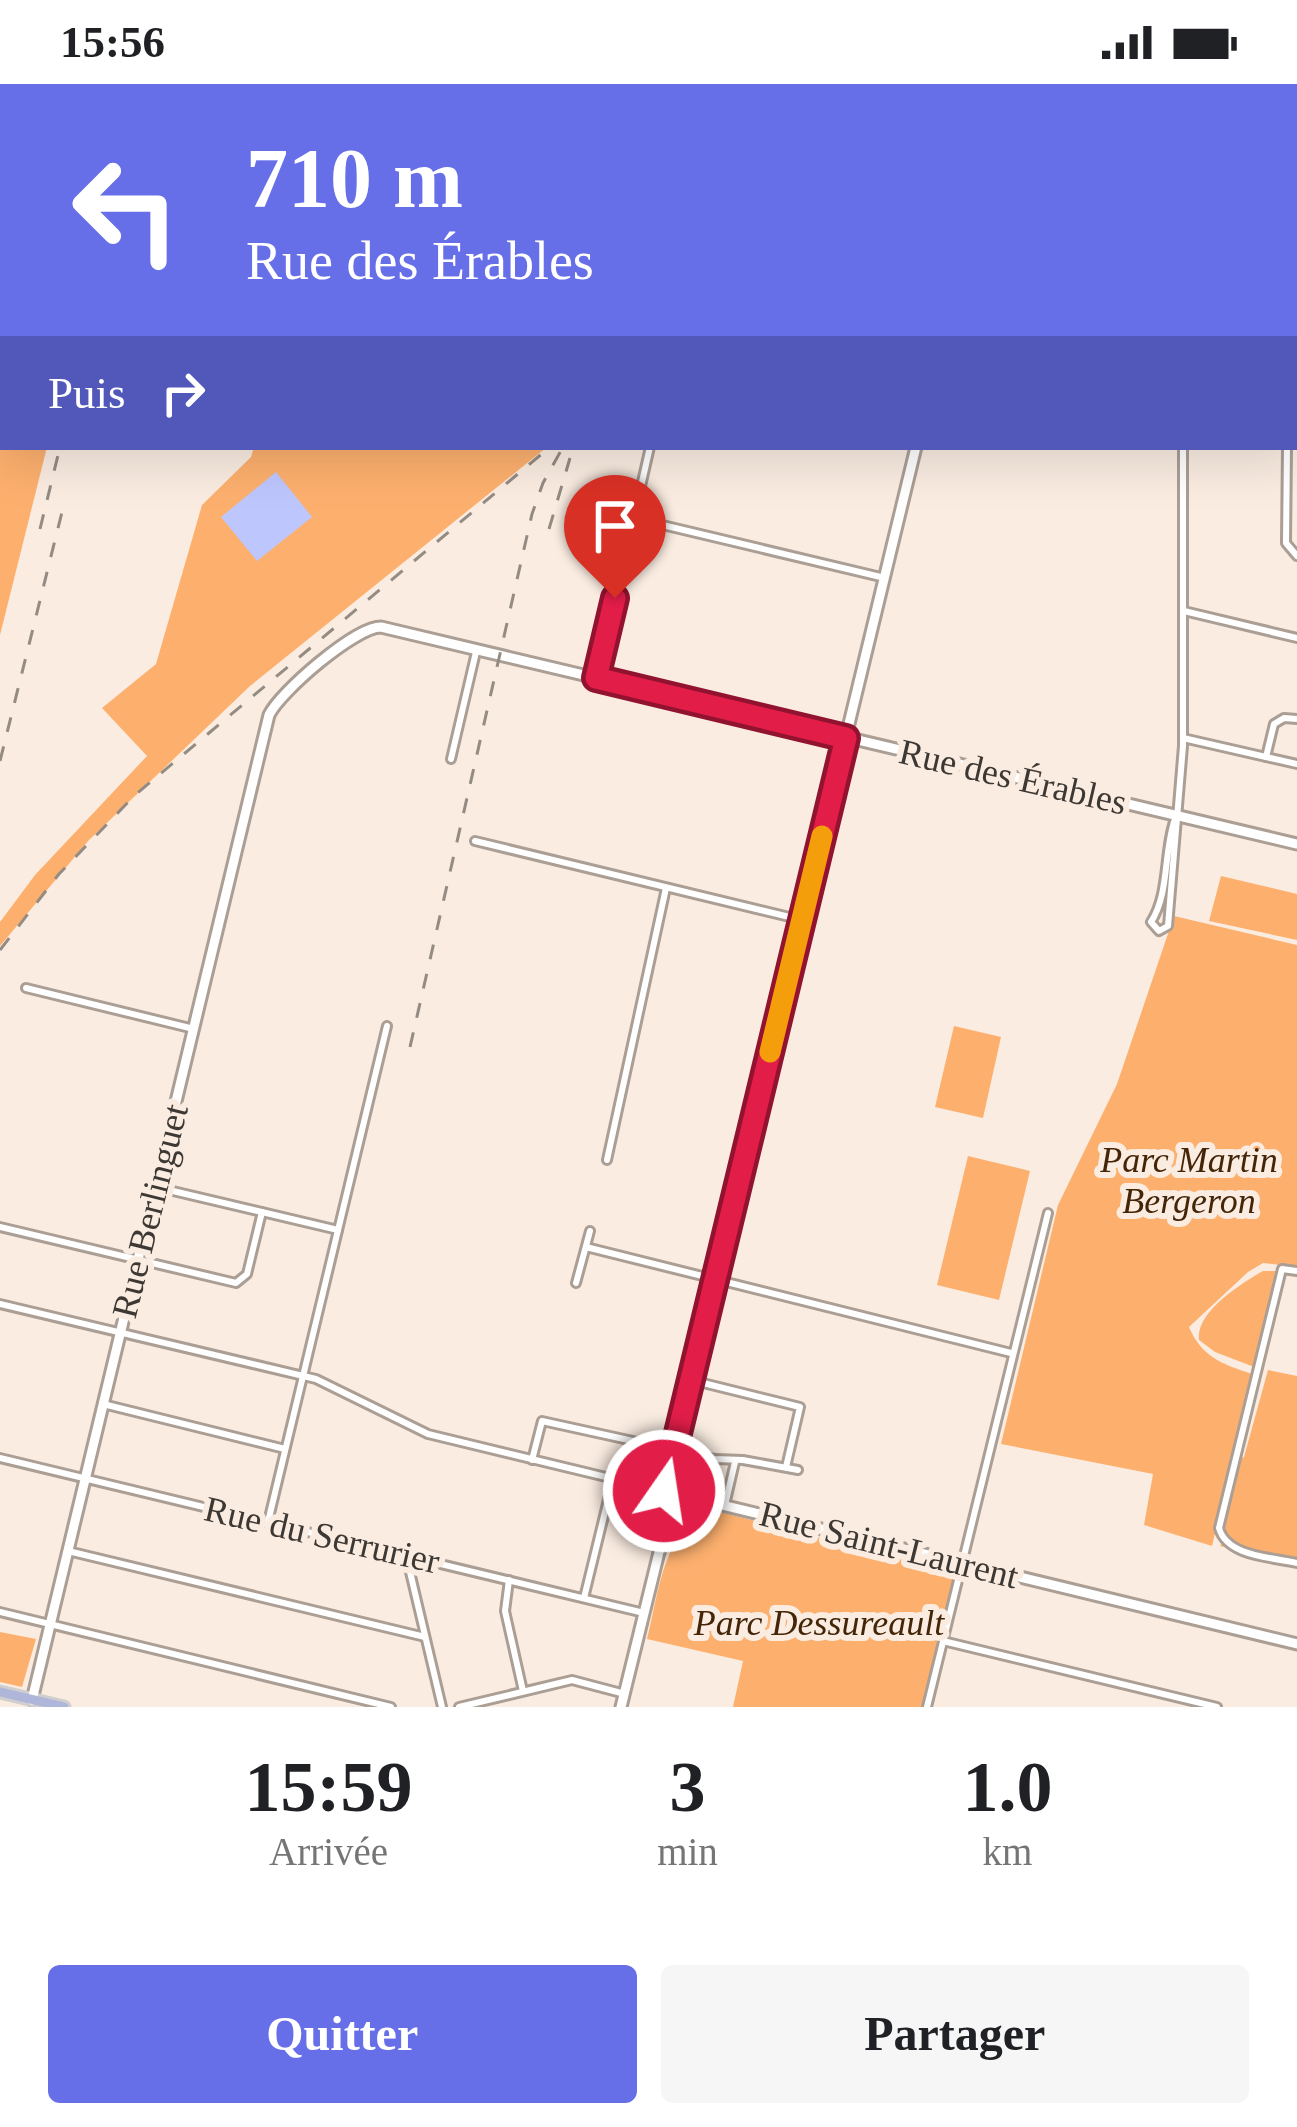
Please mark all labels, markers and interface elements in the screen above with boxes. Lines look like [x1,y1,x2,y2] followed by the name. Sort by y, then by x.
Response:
[60,17,165,67] text: 15:56
[48,132,204,288] icon: left
[246,132,463,225] text: 710 m
[246,231,594,291] text: Rue des Érables
[150,360,216,426] icon: right
[48,368,126,418] text: Puis
[564,475,666,598] pin
[582,493,648,559] icon: arrive
[896,731,1130,823] street label: Rue des Érables
[104,1100,196,1322] street label: Rue Berlinguet
[1099,1140,1278,1221] park label: Parc Martin Bergeron
[601,1428,727,1554] position arrow
[201,1489,443,1581] street label: Rue du Serrurier
[756,1494,1022,1596] street label: Rue Saint-Laurent
[693,1603,945,1643] park label: Parc Dessureault
[245,1747,413,1827] text: 15:59
[669,1747,705,1827] text: 3
[962,1747,1052,1827] text: 1.0
[269,1830,388,1873] text: Arrivée
[657,1830,718,1873] text: min
[982,1830,1032,1873] text: km
[48,1965,637,2103] button: Quitter
[661,1965,1249,2103] button: Partager

